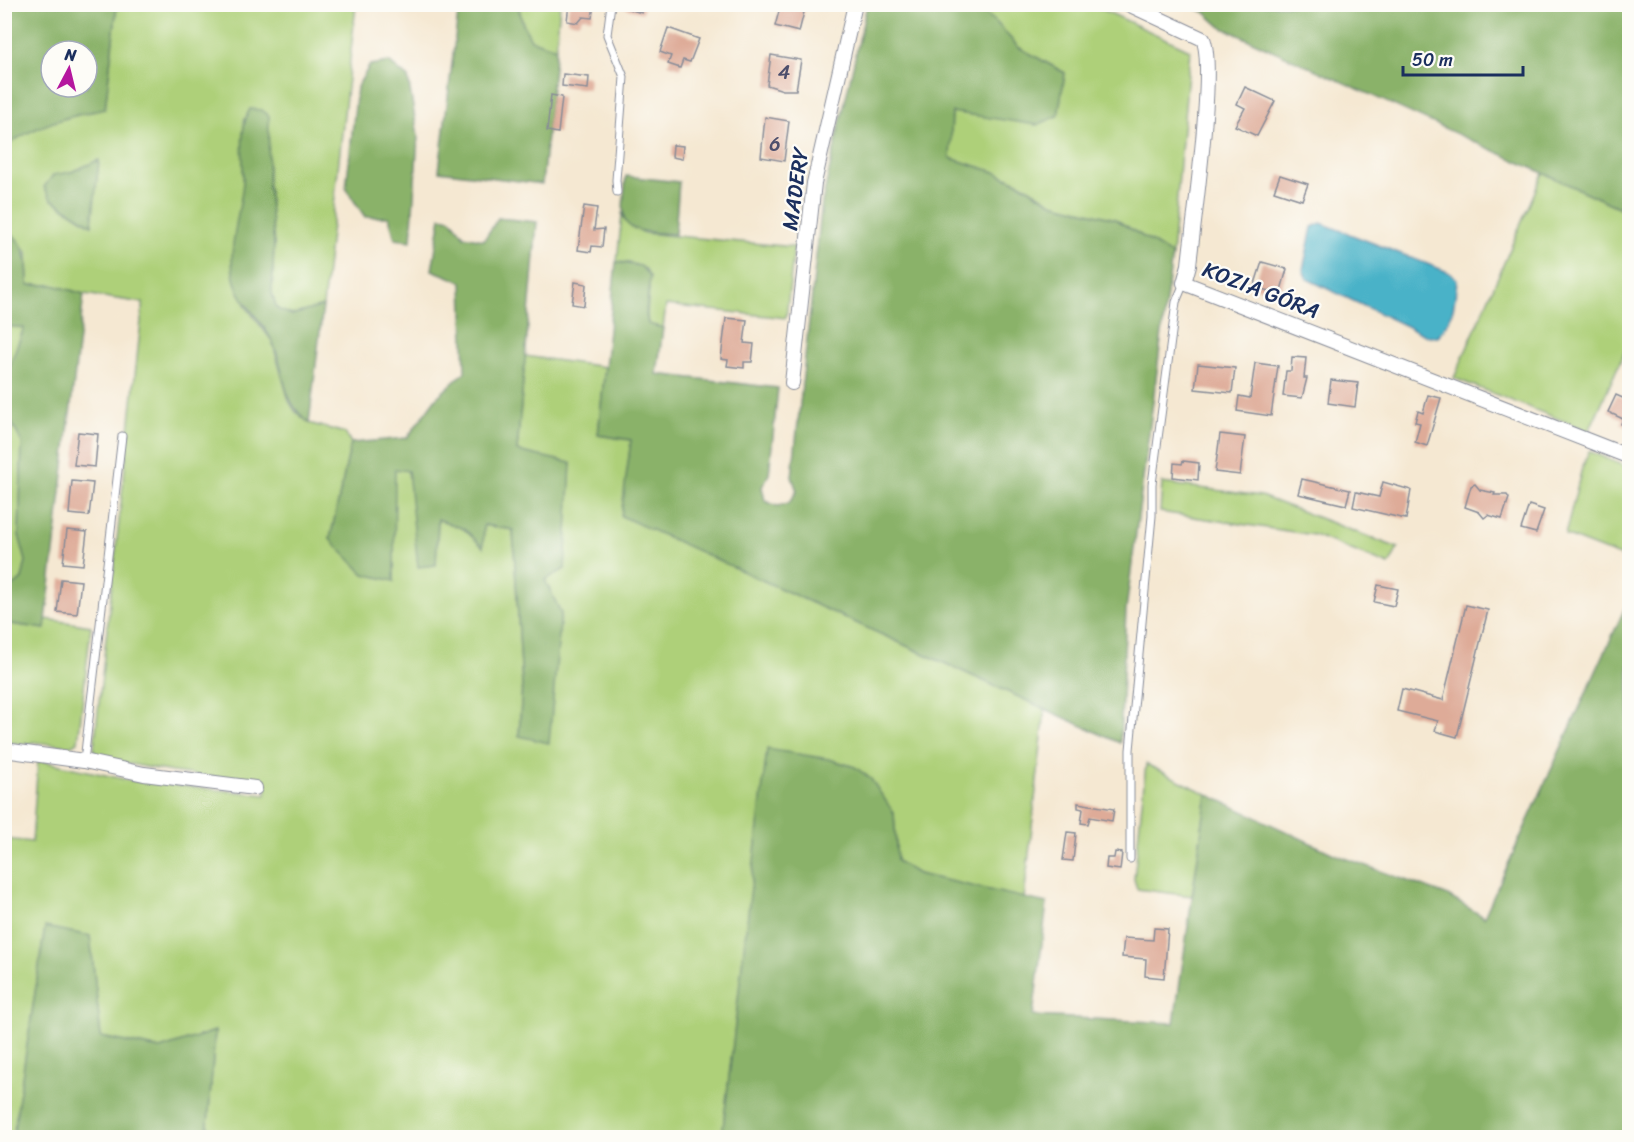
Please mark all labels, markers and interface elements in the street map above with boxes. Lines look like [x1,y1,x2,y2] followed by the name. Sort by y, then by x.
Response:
[39,39,99,99] north arrow
[63,39,79,70] text: N
[1403,39,1523,77] scale bar
[1412,44,1453,76] text: 50 m
[778,55,790,90] house number: 4
[769,127,781,162] house number: 6
[770,143,820,233] street label: MADERY
[1197,250,1325,330] street label: KOZIA GÓRA

